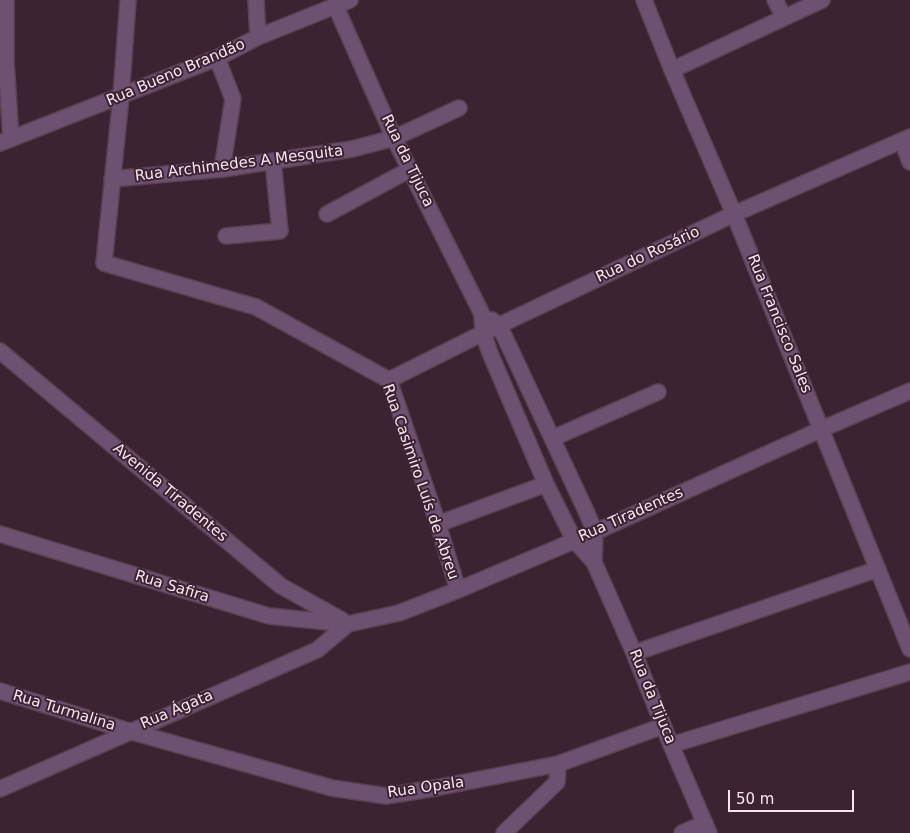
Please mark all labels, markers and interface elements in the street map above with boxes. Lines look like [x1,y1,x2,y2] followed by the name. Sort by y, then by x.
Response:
[104,36,248,110] street label: Rua Bueno Brandão
[377,112,437,210] street label: Rua da Tijuca
[134,142,344,186] street label: Rua Archimedes A Mesquita
[593,223,703,287] street label: Rua do Rosário
[743,252,815,396] street label: Rua Francisco Sales
[378,382,462,582] street label: Rua Casimiro Luís de Abreu
[109,440,231,546] street label: Avenida Tiradentes
[576,484,686,546] street label: Rua Tiradentes
[133,567,211,607] street label: Rua Safira
[625,647,679,747] street label: Rua da Tijuca
[11,687,117,735] street label: Rua Turmalina
[138,687,216,733] street label: Rua Ágata
[387,774,465,802] street label: Rua Opala
[730,780,856,812] scale bar
[736,790,774,808] text: 50 m

